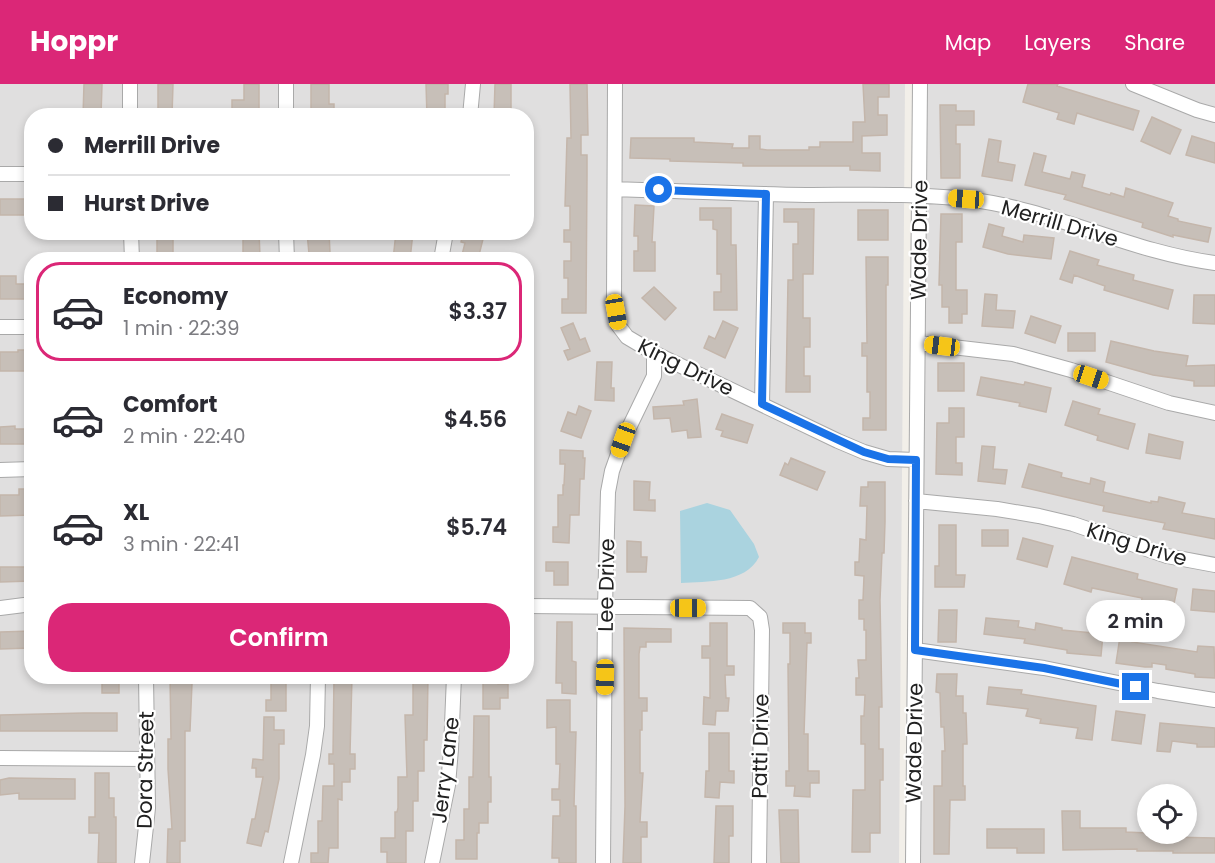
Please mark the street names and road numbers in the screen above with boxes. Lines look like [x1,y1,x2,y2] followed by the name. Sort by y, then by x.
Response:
[903,180,935,300] street label: Wade Drive
[998,192,1122,254] street label: Merrill Drive
[633,331,739,403] street label: King Drive
[1083,515,1191,573] street label: King Drive
[591,538,621,632] street label: Lee Drive
[898,683,930,803] street label: Wade Drive
[745,693,775,799] street label: Patti Drive
[129,711,161,829] street label: Dora Street
[424,715,466,825] street label: Jerry Lane

